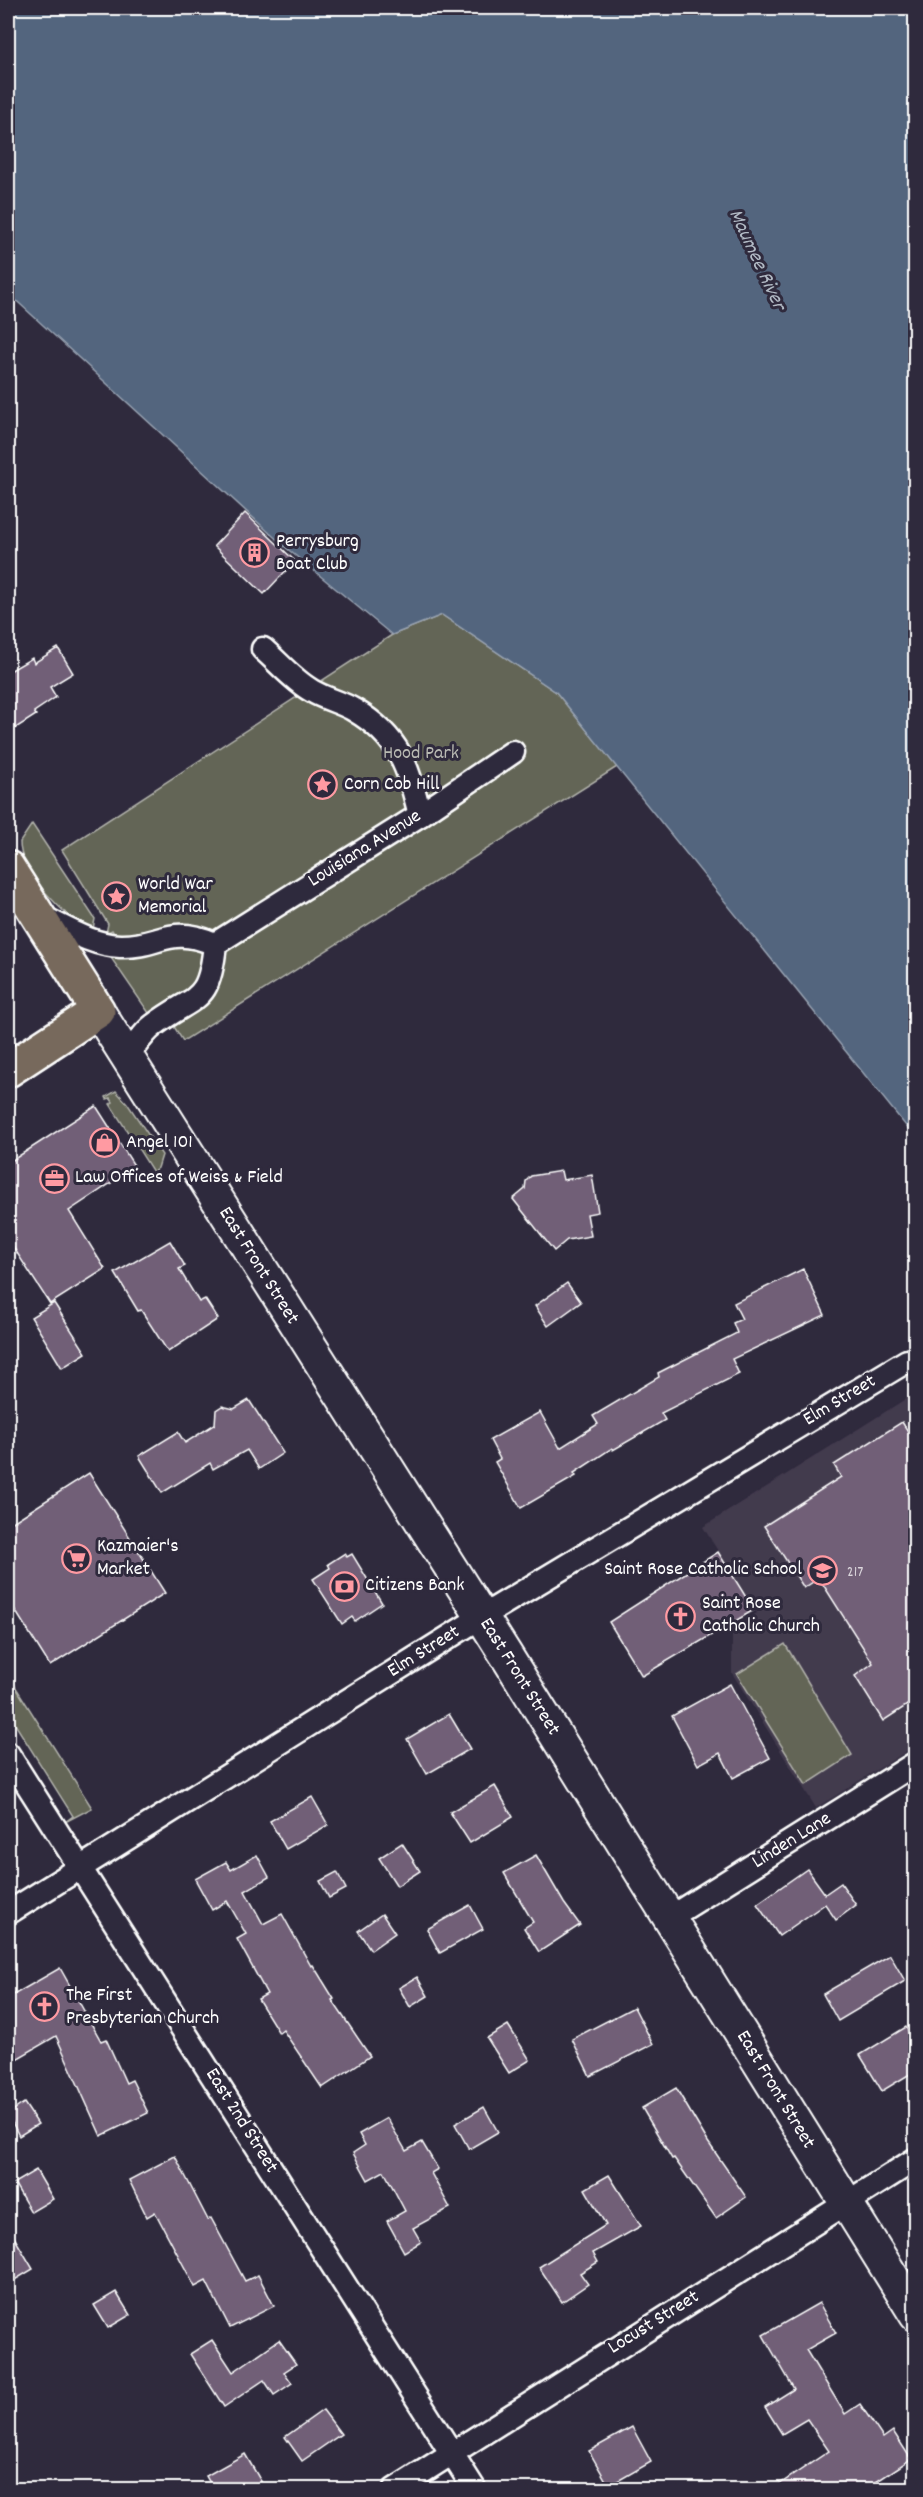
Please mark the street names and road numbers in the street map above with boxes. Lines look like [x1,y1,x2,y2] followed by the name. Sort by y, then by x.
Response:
[303,803,427,895] street label: Louisiana Avenue
[211,1202,305,1330] street label: East Front Street
[798,1368,882,1434] street label: Elm Street
[472,1613,566,1741] street label: East Front Street
[382,1619,466,1685] street label: Elm Street
[747,1806,837,1876] street label: Linden Lane
[729,2025,821,2155] street label: East Front Street
[197,2063,285,2179] street label: East 2nd Street
[603,2284,705,2362] street label: Locust Street

